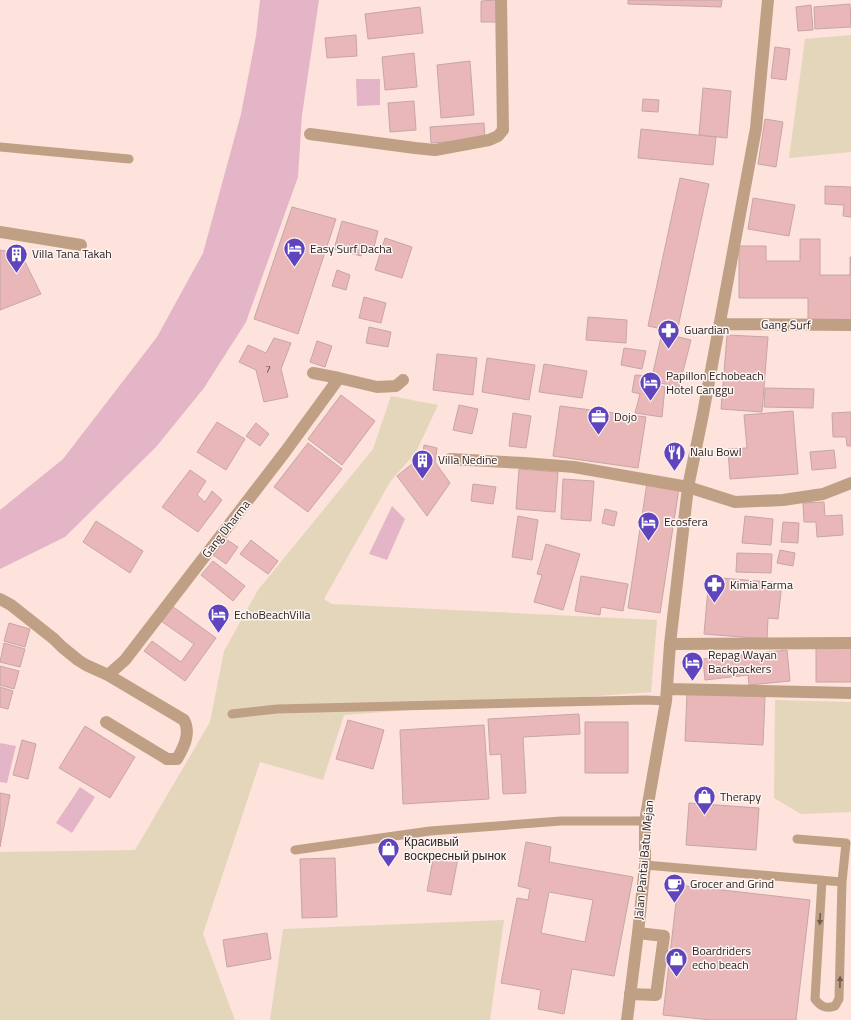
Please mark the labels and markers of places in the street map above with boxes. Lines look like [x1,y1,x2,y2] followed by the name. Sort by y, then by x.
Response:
[282,236,308,269] hotel icon: Easy Surf Dacha
[310,239,392,258] place label: Easy Surf Dacha
[3,241,29,274] building icon: Villa Tana Takah
[32,244,112,263] place label: Villa Tana Takah
[655,317,681,350] pharmacy icon: Guardian
[684,320,729,339] place label: Guardian
[666,366,764,399] place label: Papillon Echobeach Hotel Canggu
[637,370,663,403] hotel icon: Papillon Echobeach Hotel Canggu
[586,404,612,437] office icon: Dojo
[614,407,637,426] place label: Dojo
[661,439,687,472] restaurant icon: Nalu Bowl
[690,442,742,461] place label: Nalu Bowl
[410,447,436,480] building icon: Villa Nedine
[438,450,497,469] place label: Villa Nedine
[636,509,662,542] hotel icon: Ecosfera
[664,512,708,531] place label: Ecosfera
[701,572,727,605] pharmacy icon: Kimia Farma
[730,575,793,594] place label: Kimia Farma
[206,602,232,635] hotel icon: EchoBeachVilla
[234,605,310,624] place label: EchoBeachVilla
[708,645,777,678] place label: Repag Wayan Backpackers
[679,649,705,682] hotel icon: Repag Wayan Backpackers
[692,784,718,817] shop icon: Therapy
[720,787,761,806] place label: Therapy
[404,832,507,865] place label: Красивый воскресный рынок
[376,836,402,869] shop icon: Красивый воскресный рынок
[661,871,687,904] cafe icon: Grocer and Grind
[690,874,774,893] place label: Grocer and Grind
[692,941,751,974] place label: Boardriders echo beach
[664,945,690,978] shop icon: Boardriders echo beach

